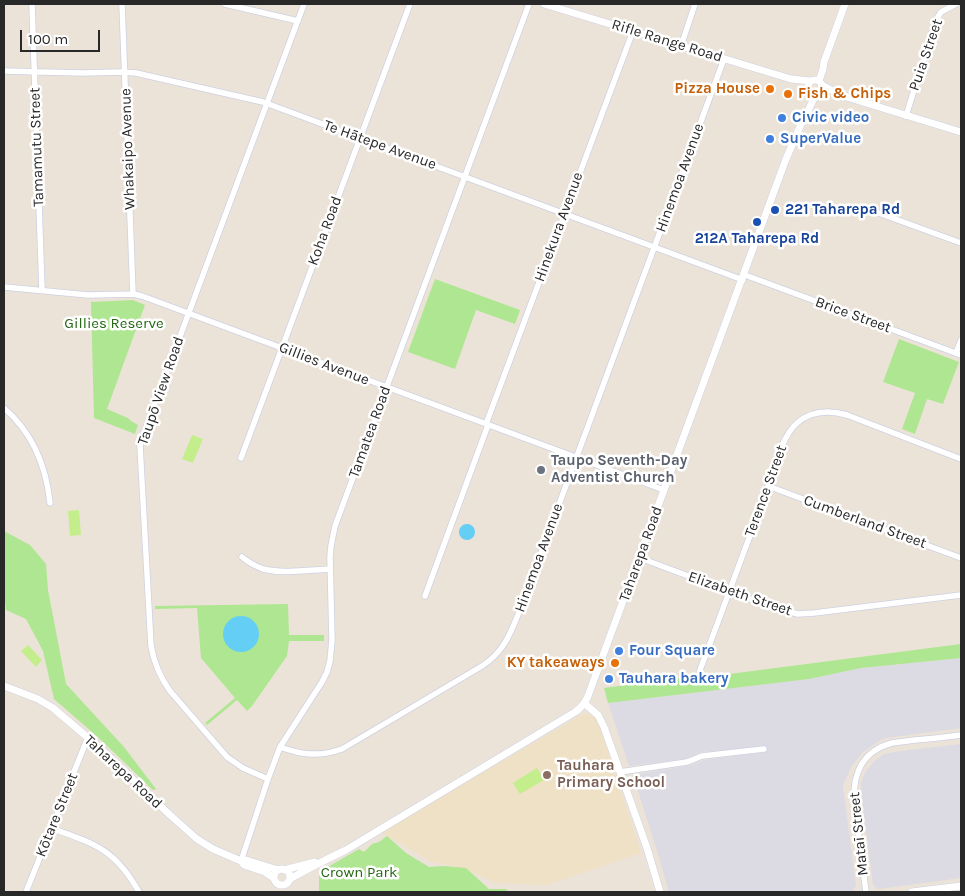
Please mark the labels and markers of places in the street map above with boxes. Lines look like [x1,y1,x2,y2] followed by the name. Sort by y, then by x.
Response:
[675,80,760,98] place label: Pizza House
[764,83,776,95] marker: Pizza House
[798,85,891,103] place label: Fish & Chips
[782,88,794,100] marker: Fish & Chips
[792,109,869,127] place label: Civic video
[776,112,788,124] marker: Civic video
[780,130,861,148] place label: SuperValue
[764,133,776,145] marker: SuperValue
[785,201,900,219] place label: 221 Taharepa Rd
[769,204,781,216] marker: 221 Taharepa Rd
[751,216,763,228] marker: 212A Taharepa Rd
[695,230,819,248] place label: 212A Taharepa Rd
[551,452,687,487] place label: Taupo Seventh-Day Adventist Church
[535,464,547,476] marker: Taupo Seventh-Day Adventist Church
[629,642,715,660] place label: Four Square
[613,645,625,657] marker: Four Square
[507,654,605,672] place label: KY takeaways
[609,657,621,669] marker: KY takeaways
[619,670,729,688] place label: Tauhara bakery
[603,673,615,685] marker: Tauhara bakery
[557,757,665,792] place label: Tauhara Primary School
[541,769,553,781] marker: Tauhara Primary School

